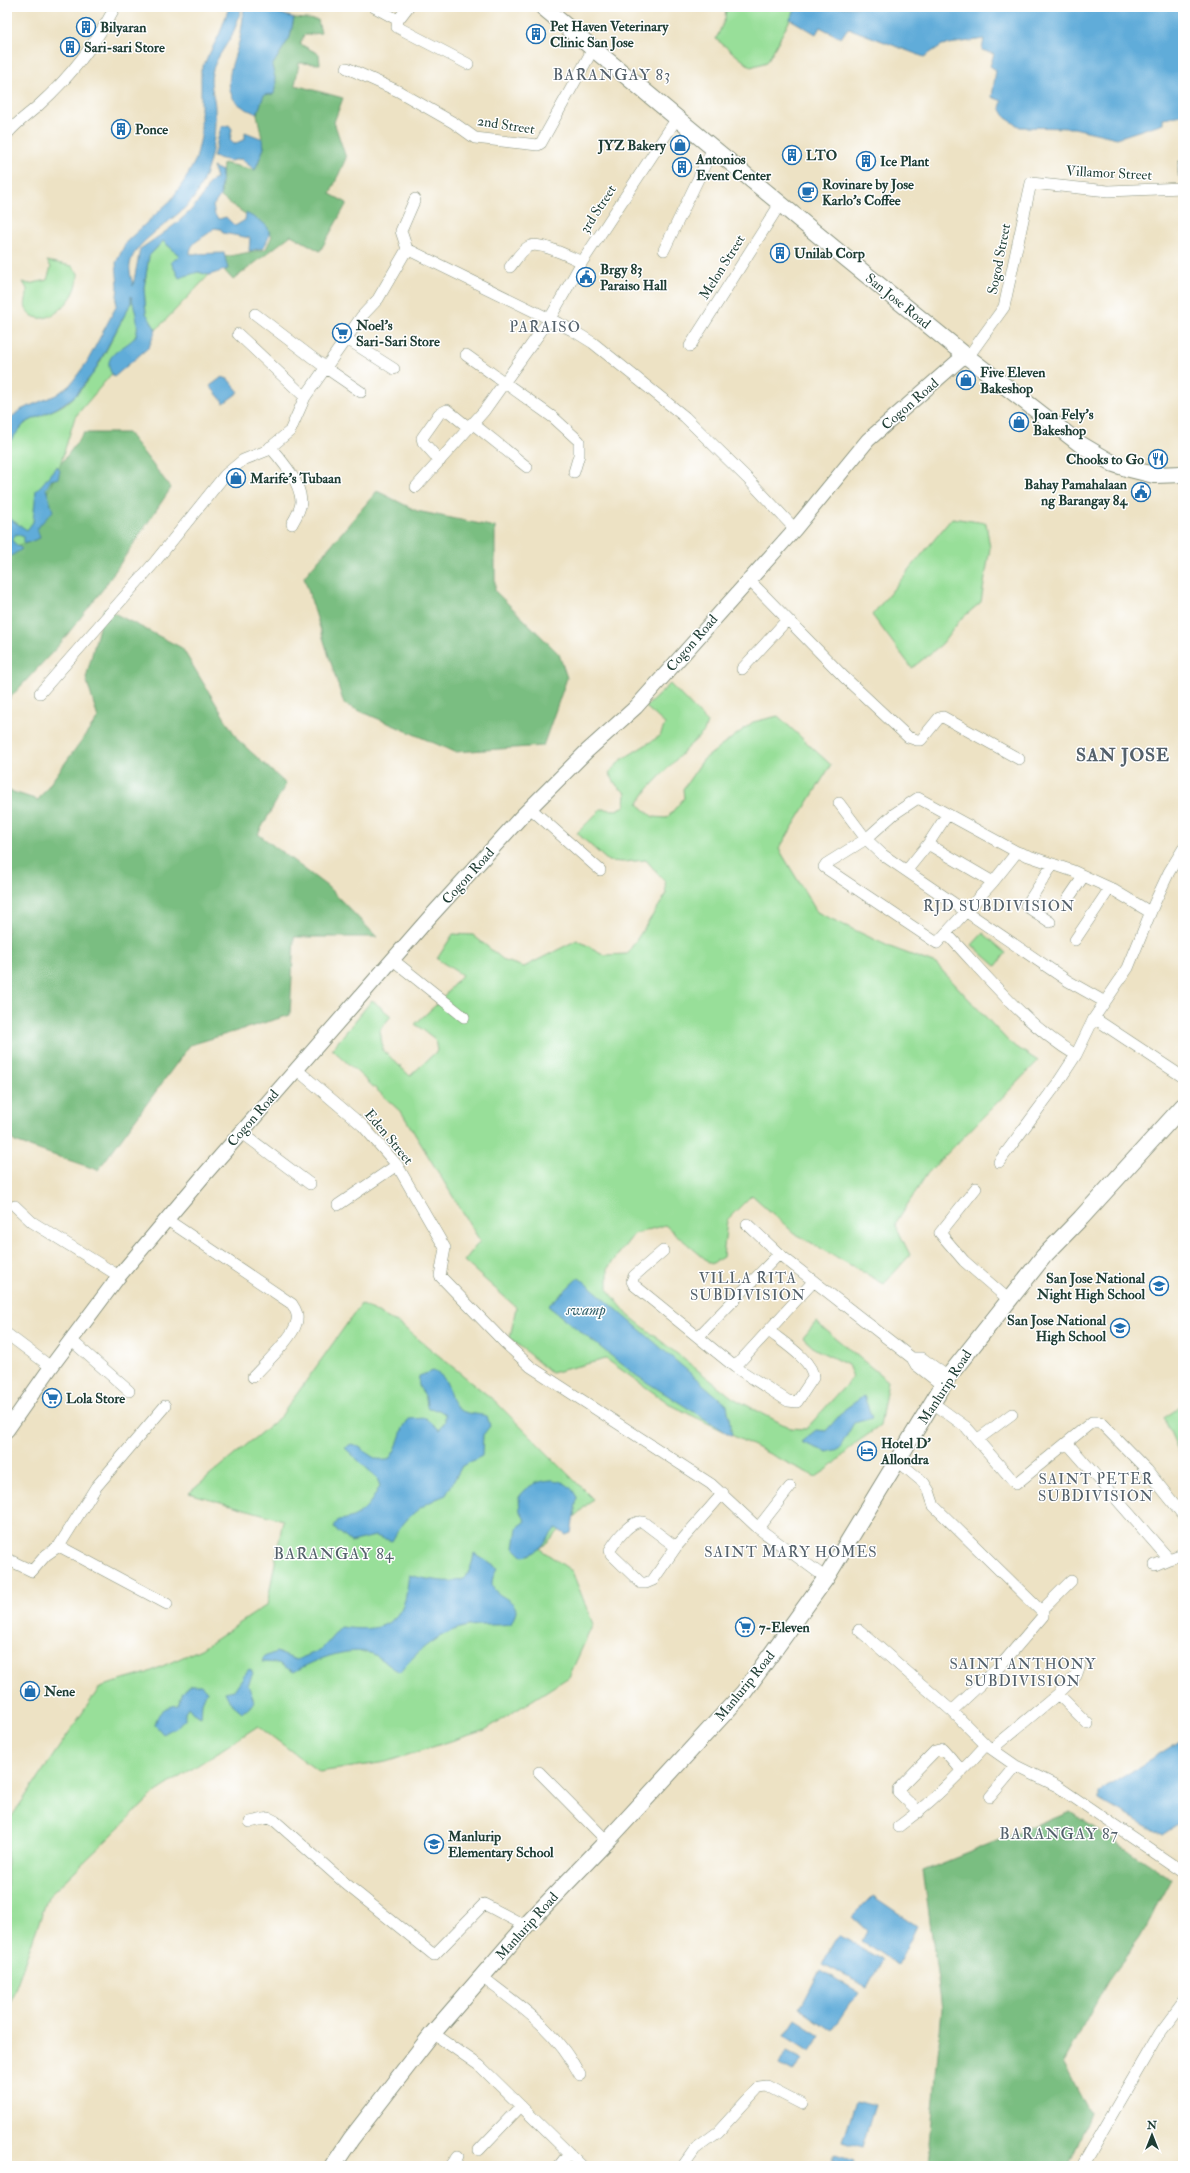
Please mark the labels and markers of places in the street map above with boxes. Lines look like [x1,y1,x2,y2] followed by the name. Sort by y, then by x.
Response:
[75,16,97,38] building icon: Bilyaran
[550,18,669,52] place label: Pet Haven Veterinary Clinic San Jose
[100,19,147,37] place label: Bilyaran
[525,23,547,45] building icon: Pet Haven Veterinary Clinic San Jose
[59,36,81,58] building icon: Sari-sari Store
[84,39,165,56] place label: Sari-sari Store
[110,118,132,140] building icon: Ponce
[135,121,168,138] place label: Ponce
[669,134,691,156] shop icon: JYZ Bakery
[597,137,667,155] place label: JYZ Bakery
[781,144,803,166] building icon: LTO
[806,147,837,164] place label: LTO
[855,150,877,172] building icon: Ice Plant
[695,151,772,184] place label: Antonios Event Center
[880,153,930,170] place label: Ice Plant
[671,156,693,178] building icon: Antonios Event Center
[822,176,914,209] place label: Rovinare by Jose Karlo's Coffee
[797,181,819,203] cafe icon: Rovinare by Jose Karlo's Coffee
[769,242,791,264] building icon: Unilab Corp
[794,245,865,263] place label: Unilab Corp
[600,261,668,294] place label: Brgy 83 Paraiso Hall
[575,266,597,288] public building icon: Brgy 83 Paraiso Hall
[355,317,440,350] place label: Noel's Sari-Sari Store
[331,322,353,344] supermarket icon: Noel's Sari-Sari Store
[980,364,1046,398] place label: Five Eleven Bakeshop
[955,369,977,391] shop icon: Five Eleven Bakeshop
[1032,406,1094,440] place label: Joan Fely's Bakeshop
[1008,411,1030,433] shop icon: Joan Fely's Bakeshop
[1147,448,1169,470] restaurant icon: Chooks to Go
[1066,451,1144,468] place label: Chooks to Go
[225,467,247,489] shop icon: Marife's Tubaan
[249,470,342,487] place label: Marife's Tubaan
[1024,476,1128,510] place label: Bahay Pamahalaan ng Barangay 84
[1130,481,1152,503] public building icon: Bahay Pamahalaan ng Barangay 84
[1036,1270,1145,1304] place label: San Jose National Night High School
[1148,1275,1170,1297] school or university icon: San Jose National Night High School
[1007,1312,1106,1346] place label: San Jose National High School
[1109,1317,1131,1339] school or university icon: San Jose National High School
[41,1387,63,1409] supermarket icon: Lola Store
[66,1390,125,1407] place label: Lola Store
[880,1435,931,1468] place label: Hotel D' Allondra
[856,1440,878,1462] hotel icon: Hotel D' Allondra
[734,1616,756,1638] supermarket icon: 7-Eleven
[759,1619,811,1636] place label: 7-Eleven
[19,1680,41,1702] shop icon: Nene
[43,1683,75,1700] place label: Nene
[447,1828,554,1862] place label: Manlurip Elementary School
[423,1833,445,1855] school or university icon: Manlurip Elementary School

